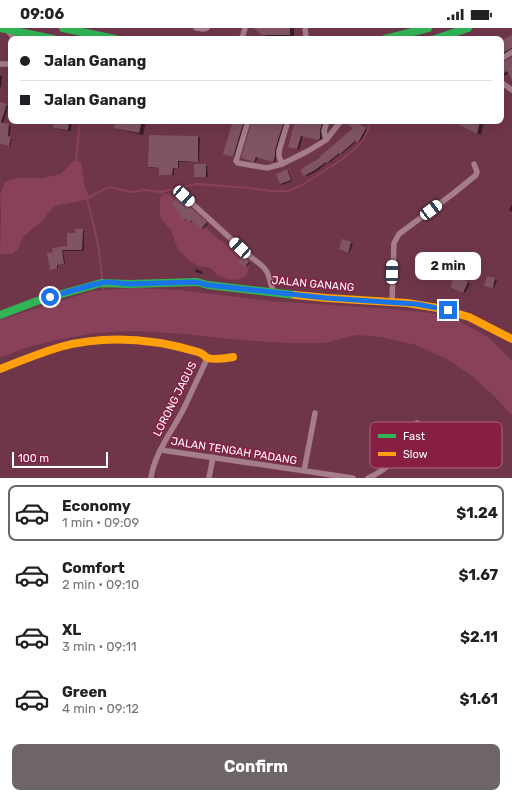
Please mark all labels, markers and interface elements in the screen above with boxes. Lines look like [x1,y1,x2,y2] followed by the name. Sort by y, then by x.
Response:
[20,5,64,23] text: 09:06
[44,52,146,70] text: Jalan Ganang
[44,91,146,109] text: Jalan Ganang
[171,184,197,208] car
[418,198,444,222] car
[227,235,253,261] car
[415,252,481,280] callout: 2 min
[430,258,466,273] text: 2 min
[386,260,398,284] car
[271,274,355,294] street label: JALAN GANANG
[41,288,59,306] route start
[439,301,457,319] route end
[151,359,199,439] street label: LORONG JAGUS
[370,422,502,468] legend
[403,430,426,443] text: Fast
[170,435,298,467] street label: JALAN TENGAH PADANG
[403,448,428,461] text: Slow
[12,450,108,469] scale bar
[18,452,49,465] text: 100 m
[14,495,50,531] icon: car
[62,497,131,515] text: Economy
[456,504,498,522] text: $1.24
[62,515,139,530] text: 1 min · 09:09
[14,557,50,593] icon: car
[62,559,125,577] text: Comfort
[458,566,498,584] text: $1.67
[62,577,139,592] text: 2 min · 09:10
[14,619,50,655] icon: car
[62,621,81,639] text: XL
[460,628,498,646] text: $2.11
[62,639,137,654] text: 3 min · 09:11
[14,681,50,717] icon: car
[62,683,107,701] text: Green
[459,690,498,708] text: $1.61
[62,701,139,716] text: 4 min · 09:12
[12,744,500,790] button: Confirm

